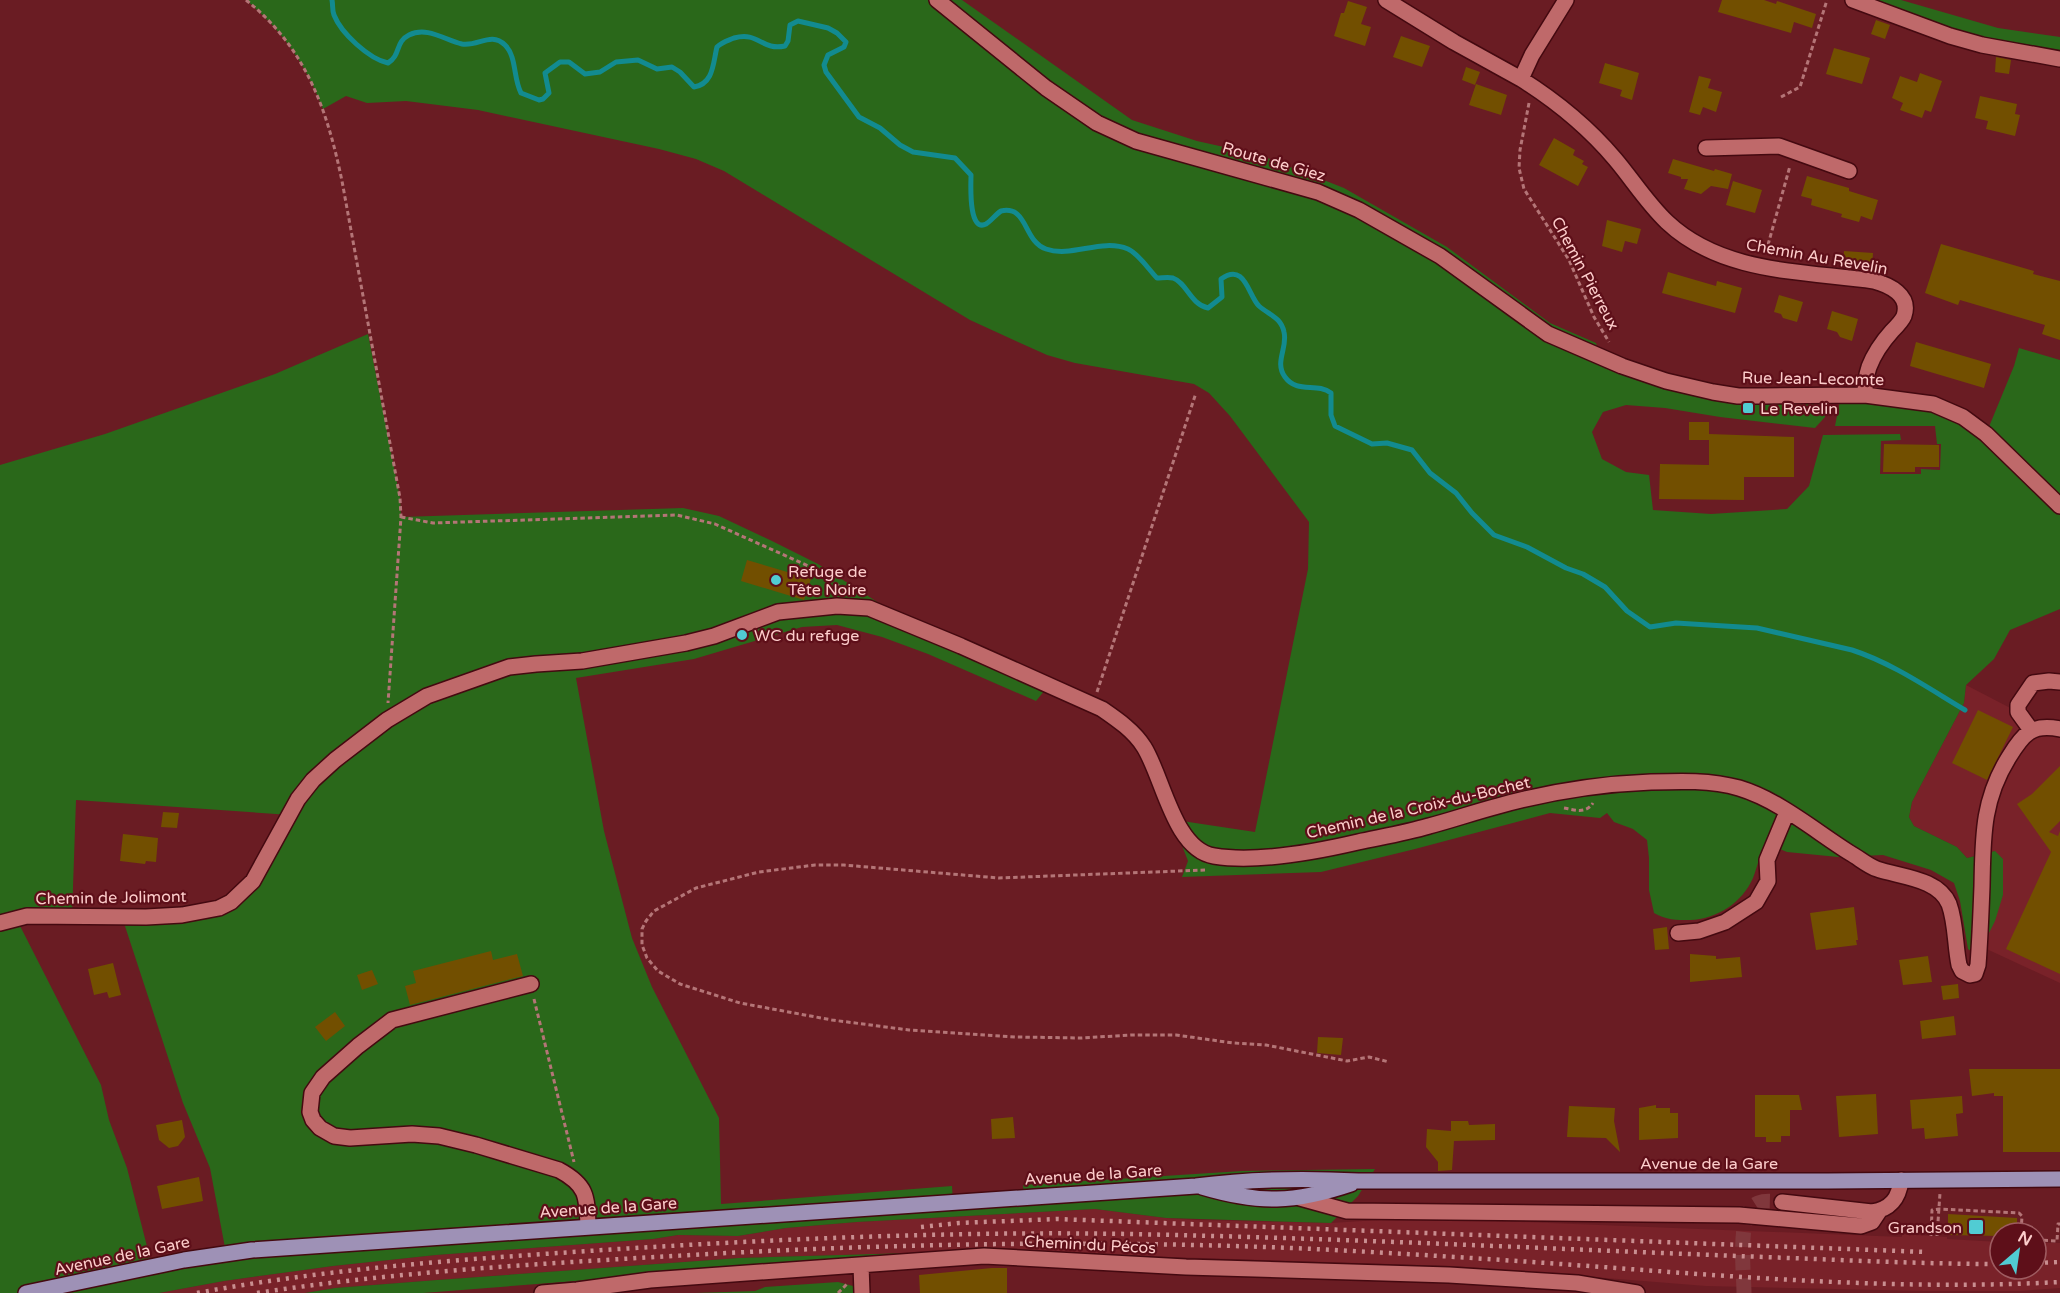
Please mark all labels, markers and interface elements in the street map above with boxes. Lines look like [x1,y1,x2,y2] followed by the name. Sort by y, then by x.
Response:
[1220,138,1328,186] street label: Route de Giez
[1547,213,1623,334] street label: Chemin Pierreux
[1744,235,1889,279] street label: Chemin Au Revelin
[1742,368,1884,390] street label: Rue Jean-Lecomte
[1760,399,1838,419] place label: Le Revelin
[1741,401,1755,415] marker: Le Revelin
[788,562,867,600] place label: Refuge de Tête Noire
[769,573,783,587] marker: Refuge de Tête Noire
[754,626,859,646] place label: WC du refuge
[735,628,749,642] marker: WC du refuge
[1304,772,1532,843] street label: Chemin de la Croix-du-Bochet
[35,887,187,909] street label: Chemin de Jolimont
[1640,1154,1778,1174] street label: Avenue de la Gare
[1024,1160,1163,1190] street label: Avenue de la Gare
[539,1193,678,1223] street label: Avenue de la Gare
[1888,1218,1962,1238] place label: Grandson
[1967,1218,1985,1236] marker: Grandson
[1988,1221,2048,1281] north arrow
[2014,1227,2035,1251] text: N
[53,1232,192,1280] street label: Avenue de la Gare
[1024,1232,1156,1258] street label: Chemin du Pécos

